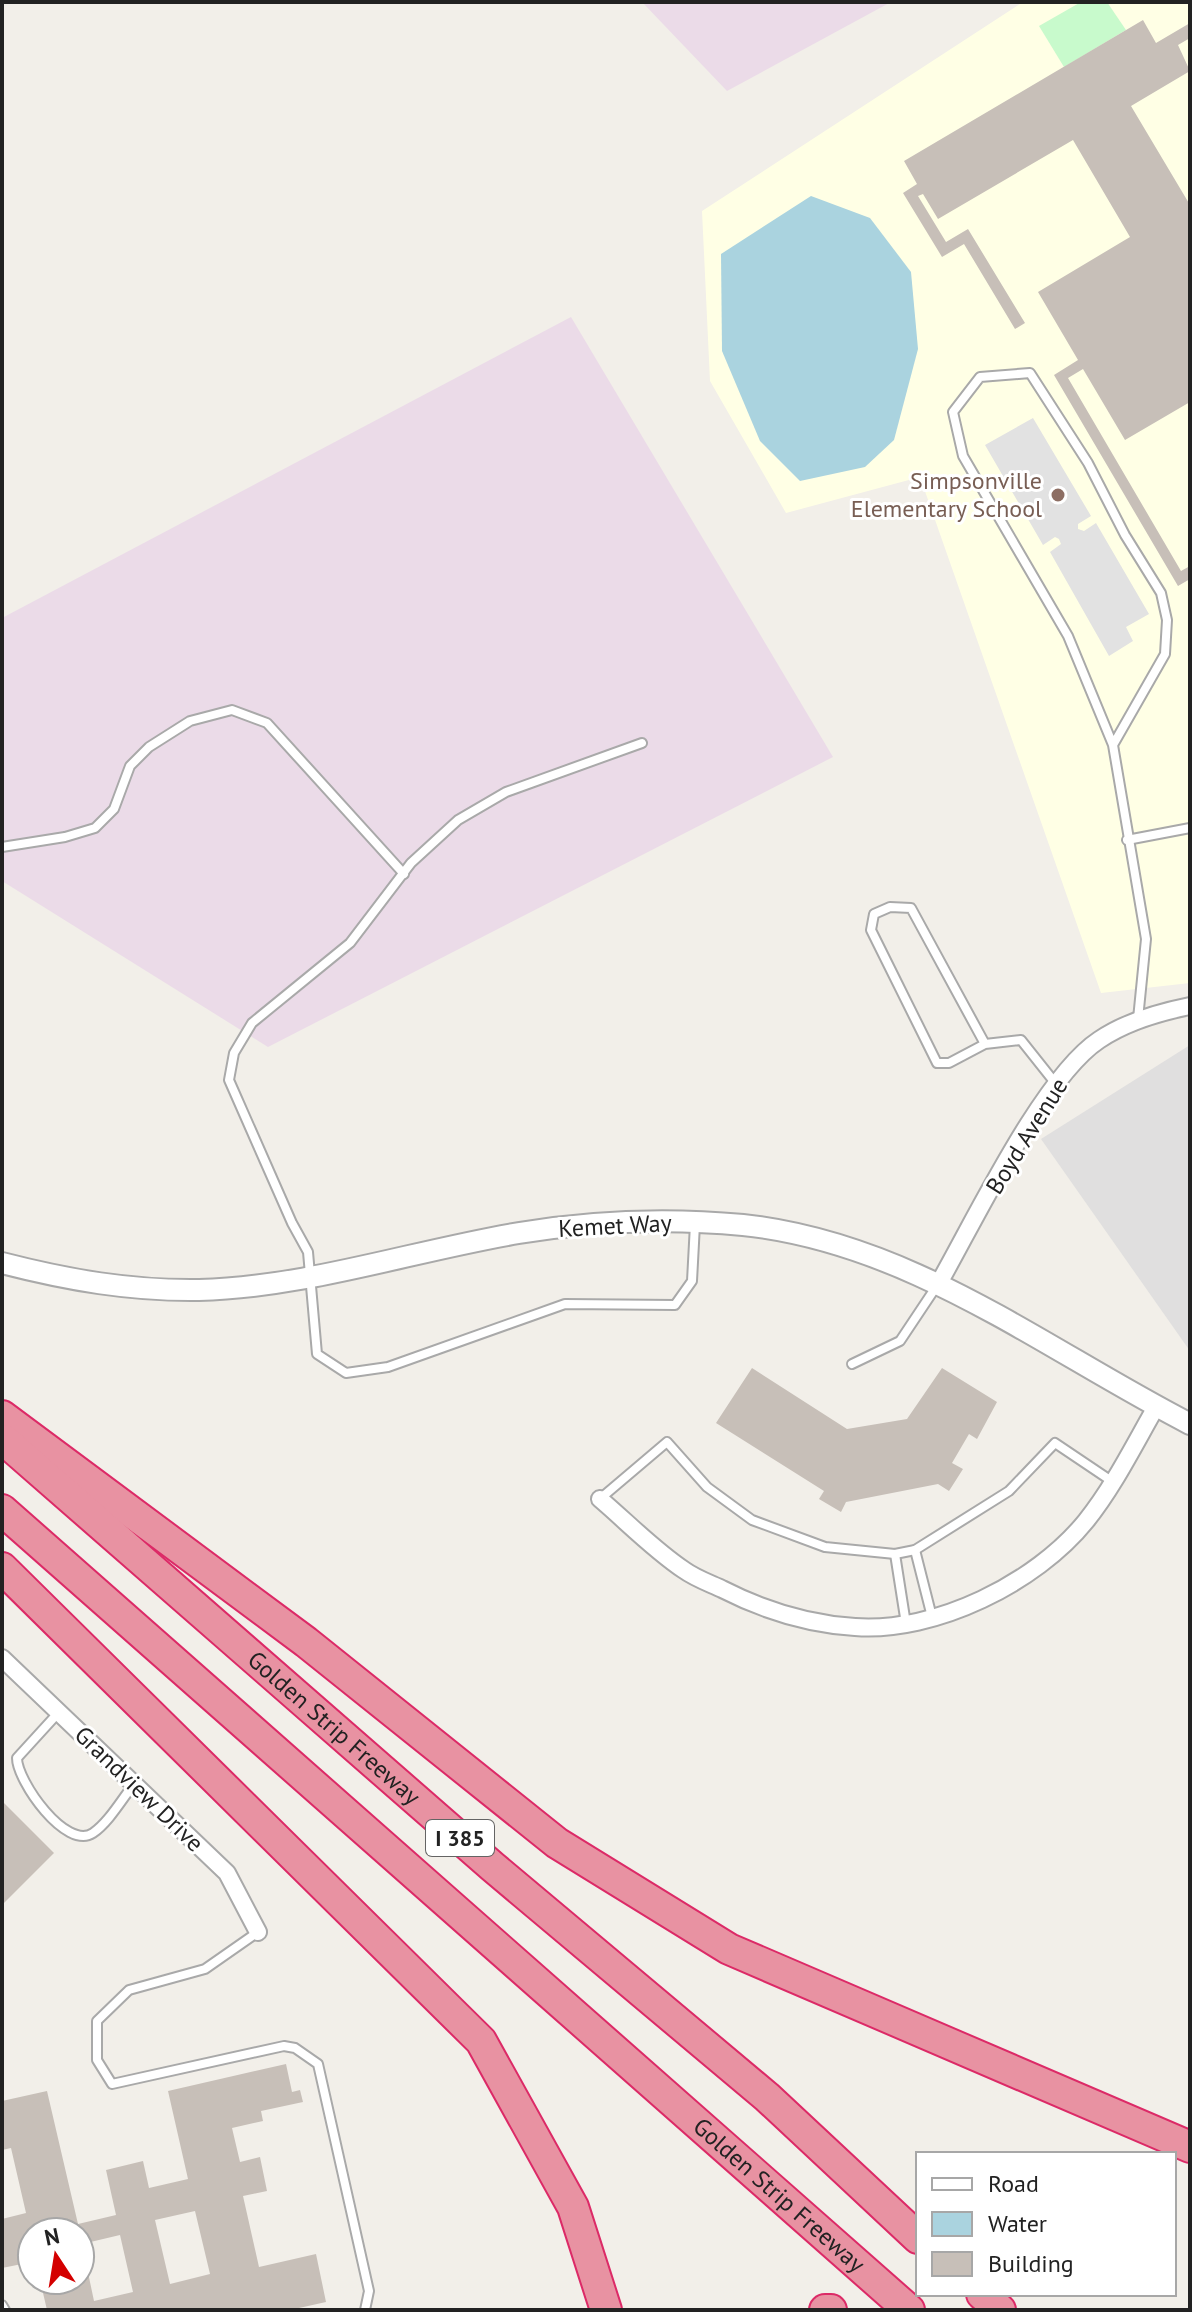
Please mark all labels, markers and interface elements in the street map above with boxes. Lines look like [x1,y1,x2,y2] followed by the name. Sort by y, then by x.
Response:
[851,465,1042,524] place label: Simpsonville Elementary School
[1049,486,1067,504] marker: Simpsonville Elementary School
[979,1072,1075,1200] street label: Boyd Avenue
[558,1207,672,1244] street label: Kemet Way
[241,1644,427,1812] street label: Golden Strip Freeway
[68,1719,211,1858] street label: Grandview Drive
[426,1820,494,1856] road number: I 385
[687,2111,872,2279] street label: Golden Strip Freeway
[916,2152,1176,2296] legend
[988,2168,1039,2199] text: Road
[988,2208,1047,2239] text: Water
[16,2216,96,2296] north arrow
[42,2221,62,2252] text: N
[988,2248,1074,2279] text: Building

